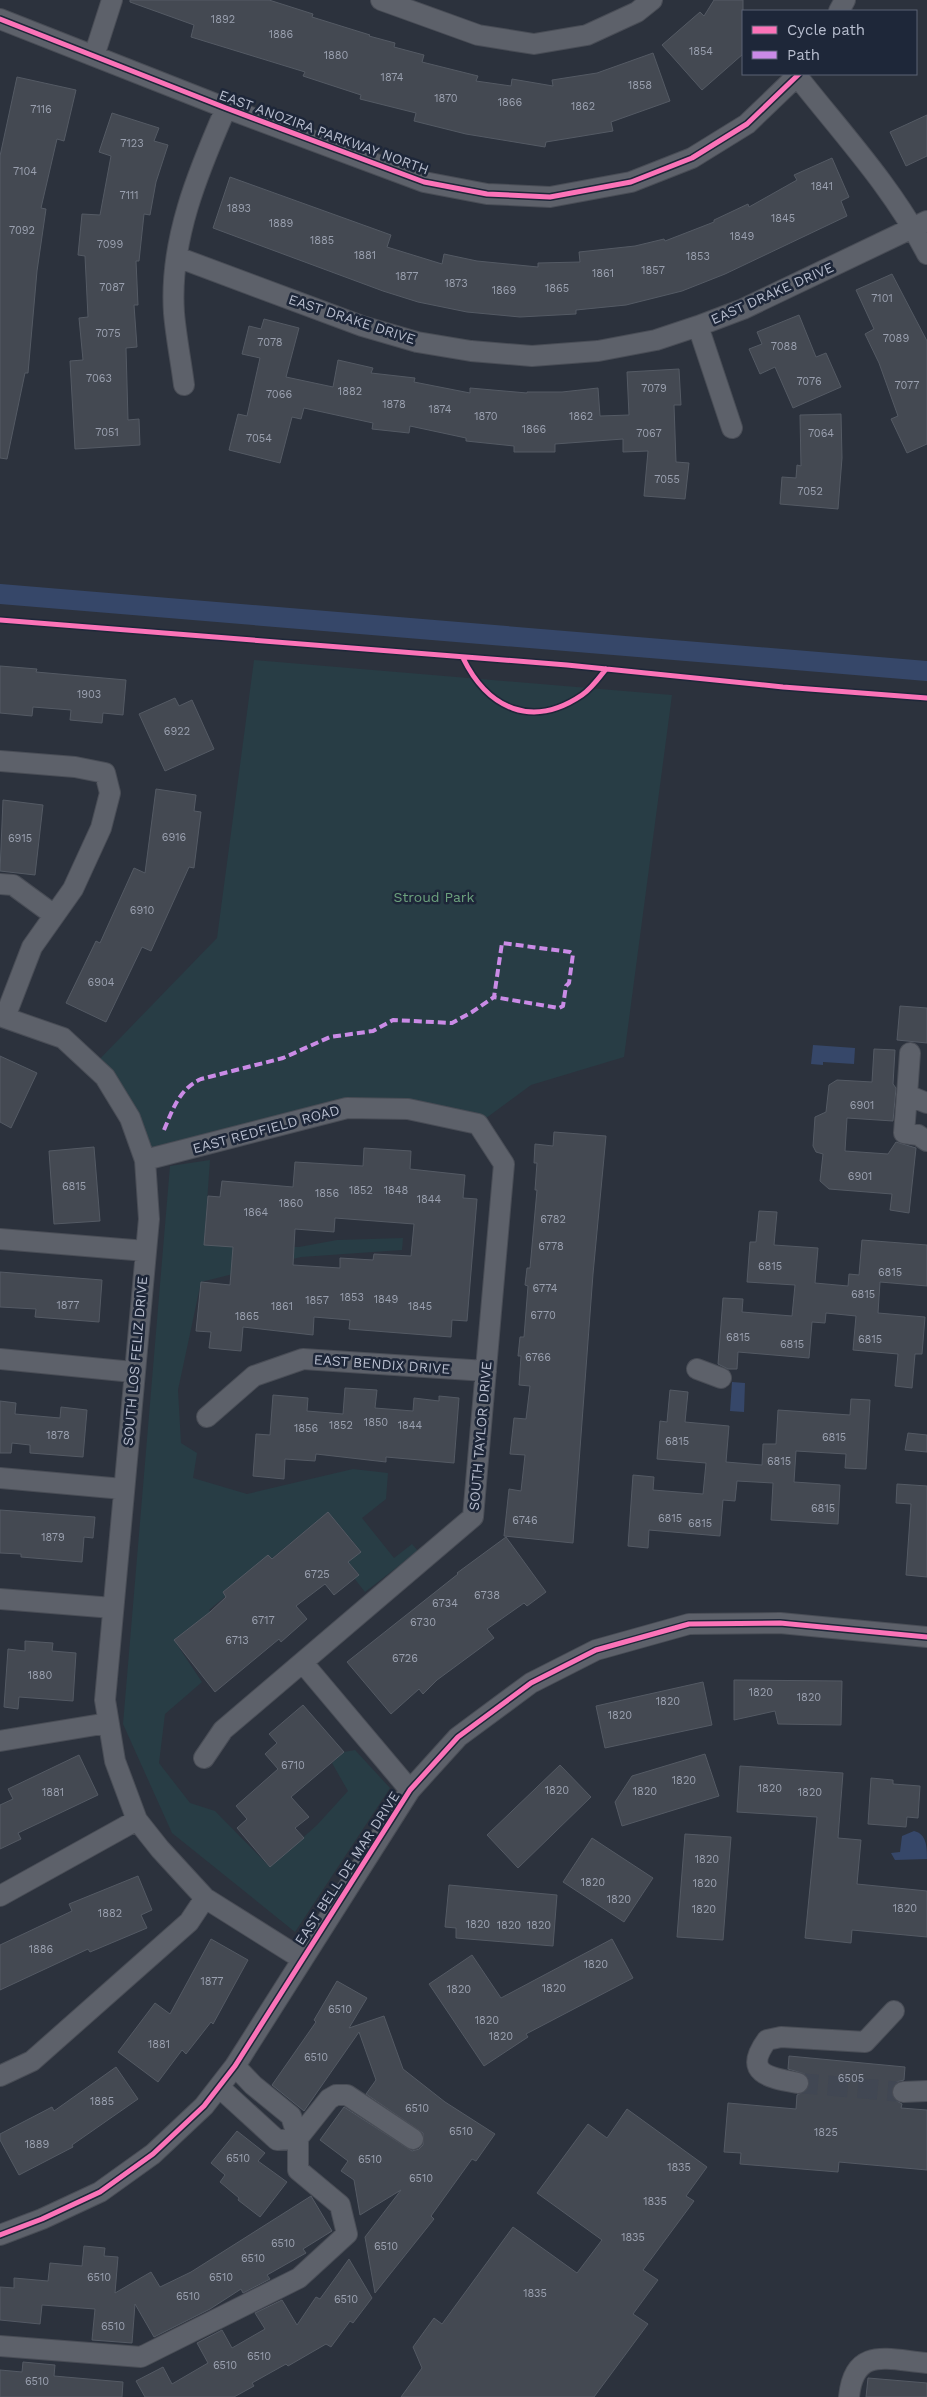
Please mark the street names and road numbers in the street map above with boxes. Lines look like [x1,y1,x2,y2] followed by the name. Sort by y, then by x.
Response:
[217,87,431,177] street label: EAST ANOZIRA PARKWAY NORTH
[708,259,836,327] street label: EAST DRAKE DRIVE
[286,291,418,347] street label: EAST DRAKE DRIVE
[191,1102,341,1156] street label: EAST REDFIELD ROAD
[120,1275,150,1447] street label: SOUTH LOS FELIZ DRIVE
[313,1351,451,1377] street label: EAST BENDIX DRIVE
[465,1361,495,1511] street label: SOUTH TAYLOR DRIVE
[291,1788,403,1948] street label: EAST BELL DE MAR DRIVE

